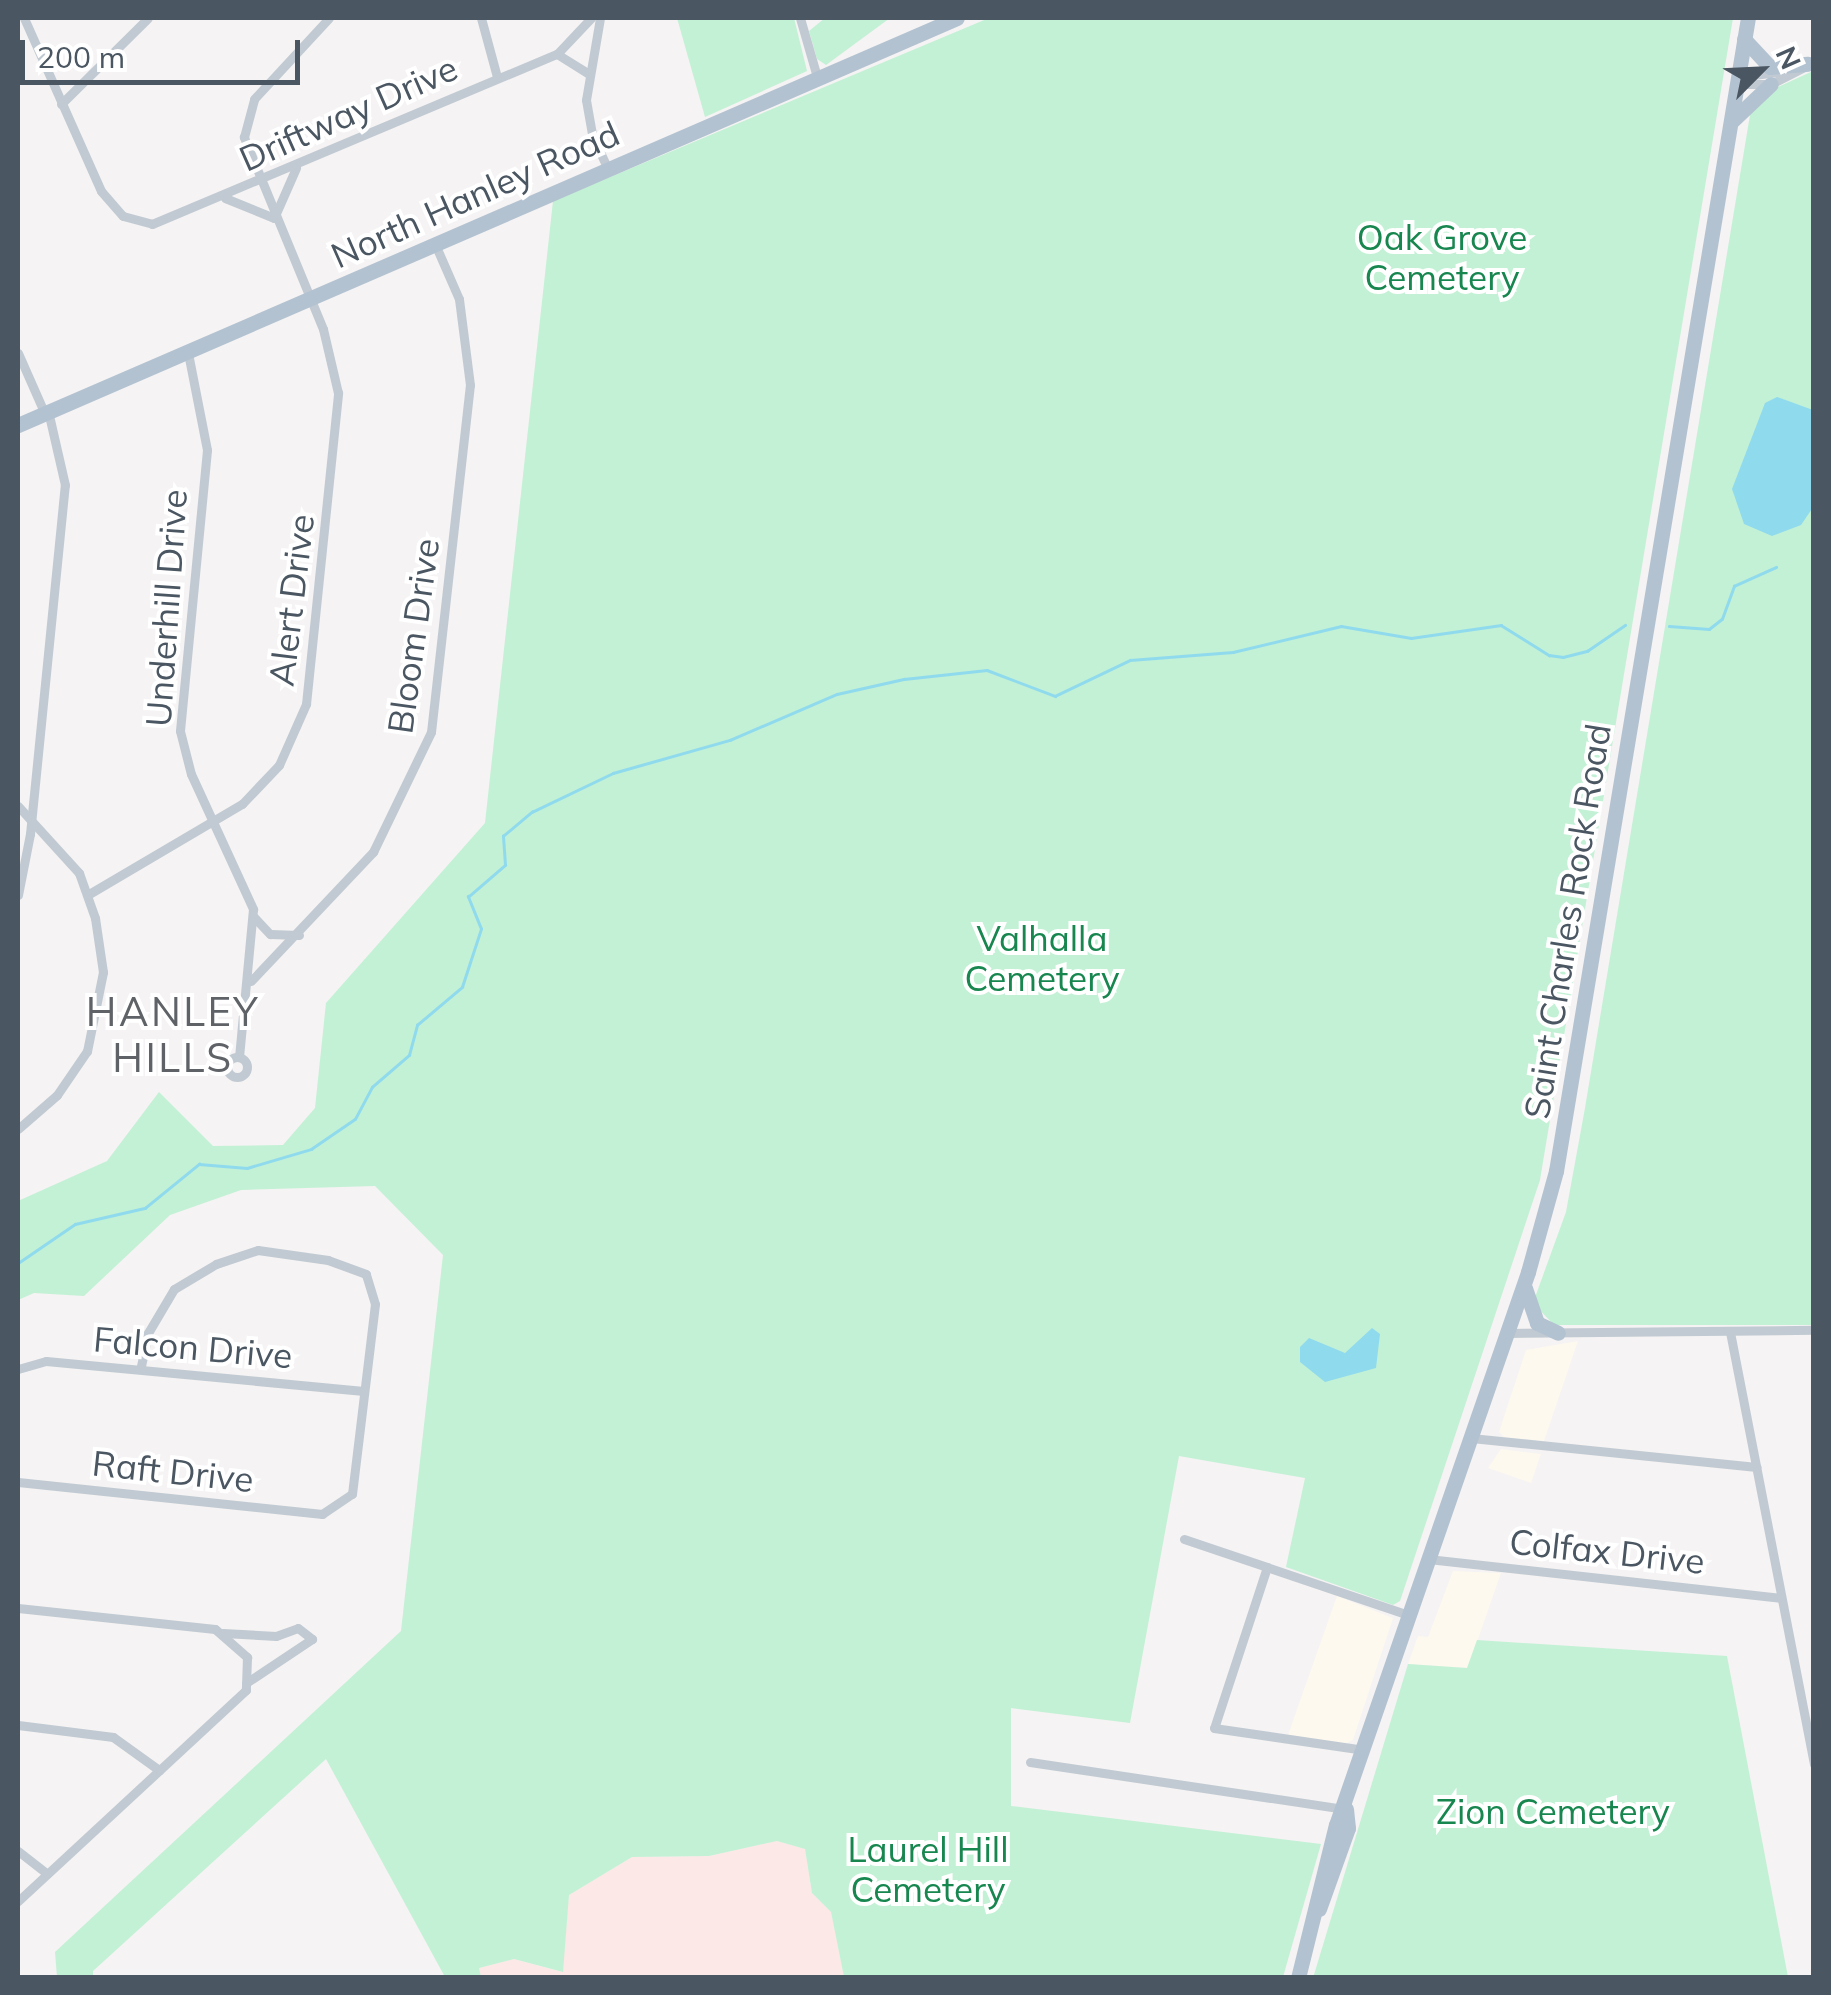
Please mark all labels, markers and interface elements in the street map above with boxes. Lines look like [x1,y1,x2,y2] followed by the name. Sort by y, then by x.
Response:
[25,20,305,82] scale bar
[1711,20,1811,120] north arrow
[37,38,125,76] text: 200 m
[1769,41,1809,74] text: N
[233,46,463,180] street label: Driftway Drive
[325,112,625,276] street label: North Hanley Road
[1357,216,1527,298] park label: Oak Grove Cemetery
[137,488,195,728] street label: Underhill Drive
[260,512,322,688] street label: Alert Drive
[379,536,447,736] street label: Bloom Drive
[1515,721,1619,1121] street label: Saint Charles Rock Road
[965,917,1119,999] park label: Valhalla Cemetery
[86,987,260,1081] district label: HANLEY HILLS
[92,1317,294,1377] street label: Falcon Drive
[90,1442,256,1500] street label: Raft Drive
[1507,1520,1707,1582] street label: Colfax Drive
[1436,1790,1670,1832] park label: Zion Cemetery
[847,1828,1009,1910] park label: Laurel Hill Cemetery

